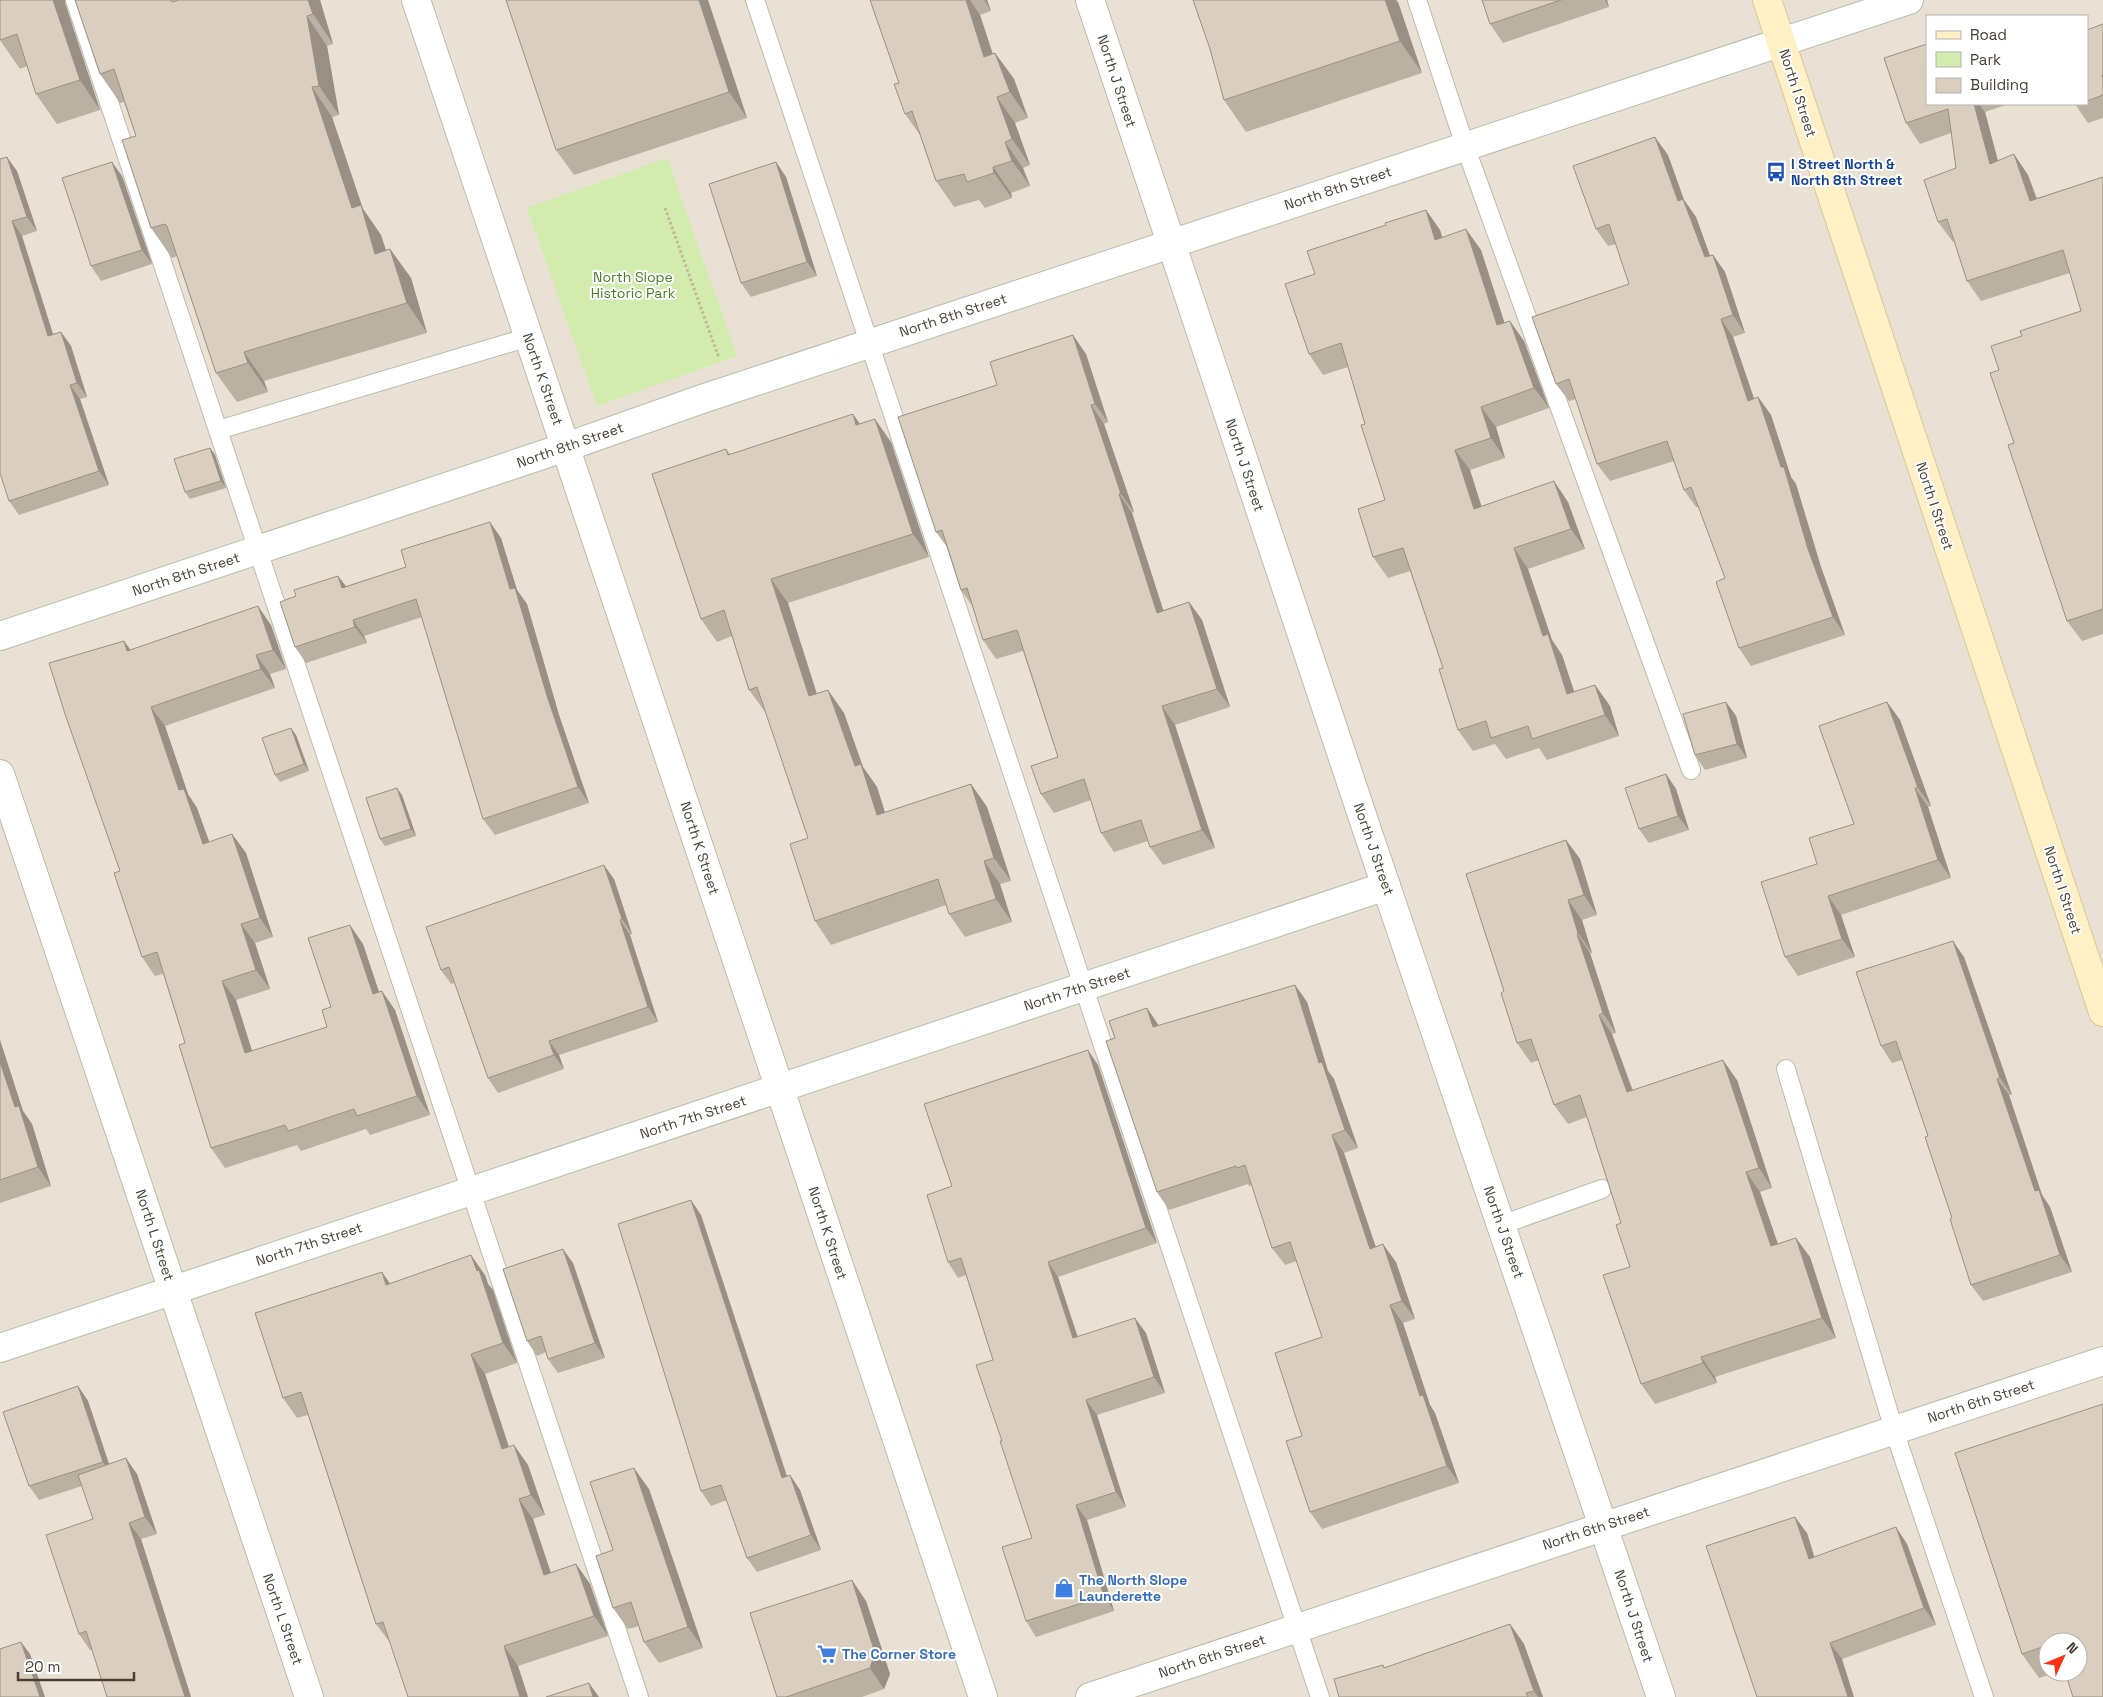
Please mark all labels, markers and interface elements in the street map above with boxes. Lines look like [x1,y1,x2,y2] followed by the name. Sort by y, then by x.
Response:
[1926,15,2088,105] legend
[1970,25,2007,44] text: Road
[1094,32,1140,130] street label: North J Street
[1775,47,1821,139] street label: North I Street
[1970,50,2001,69] text: Park
[1970,75,2029,94] text: Building
[1791,155,1903,189] place label: I Street North & North 8th Street
[1765,161,1787,183] bus stop icon: I Street North & North 8th Street
[1282,162,1394,214] street label: North 8th Street
[591,268,676,302] park label: North Slope Historic Park
[897,289,1009,341] street label: North 8th Street
[519,330,567,428] street label: North K Street
[1222,416,1268,514] street label: North J Street
[514,418,626,472] street label: North 8th Street
[1912,460,1958,552] street label: North I Street
[130,548,242,600] street label: North 8th Street
[676,799,724,897] street label: North K Street
[1350,800,1398,898] street label: North J Street
[2040,844,2086,936] street label: North I Street
[1021,963,1133,1015] street label: North 7th Street
[637,1091,749,1143] street label: North 7th Street
[1480,1183,1528,1281] street label: North J Street
[804,1184,852,1282] street label: North K Street
[132,1187,178,1283] street label: North L Street
[253,1218,365,1270] street label: North 7th Street
[1925,1375,2037,1427] street label: North 6th Street
[1540,1502,1652,1554] street label: North 6th Street
[1611,1567,1657,1665] street label: North J Street
[259,1571,307,1667] street label: North L Street
[1079,1571,1187,1605] place label: The North Slope Launderette
[1053,1577,1075,1599] shop icon: The North Slope Launderette
[1156,1630,1268,1682] street label: North 6th Street
[2038,1632,2088,1682] north arrow
[2063,1638,2082,1658] text: N
[816,1643,838,1665] supermarket icon: The Corner Store
[842,1645,956,1663] place label: The Corner Store
[18,1650,134,1682] scale bar
[25,1657,60,1676] text: 20 m

